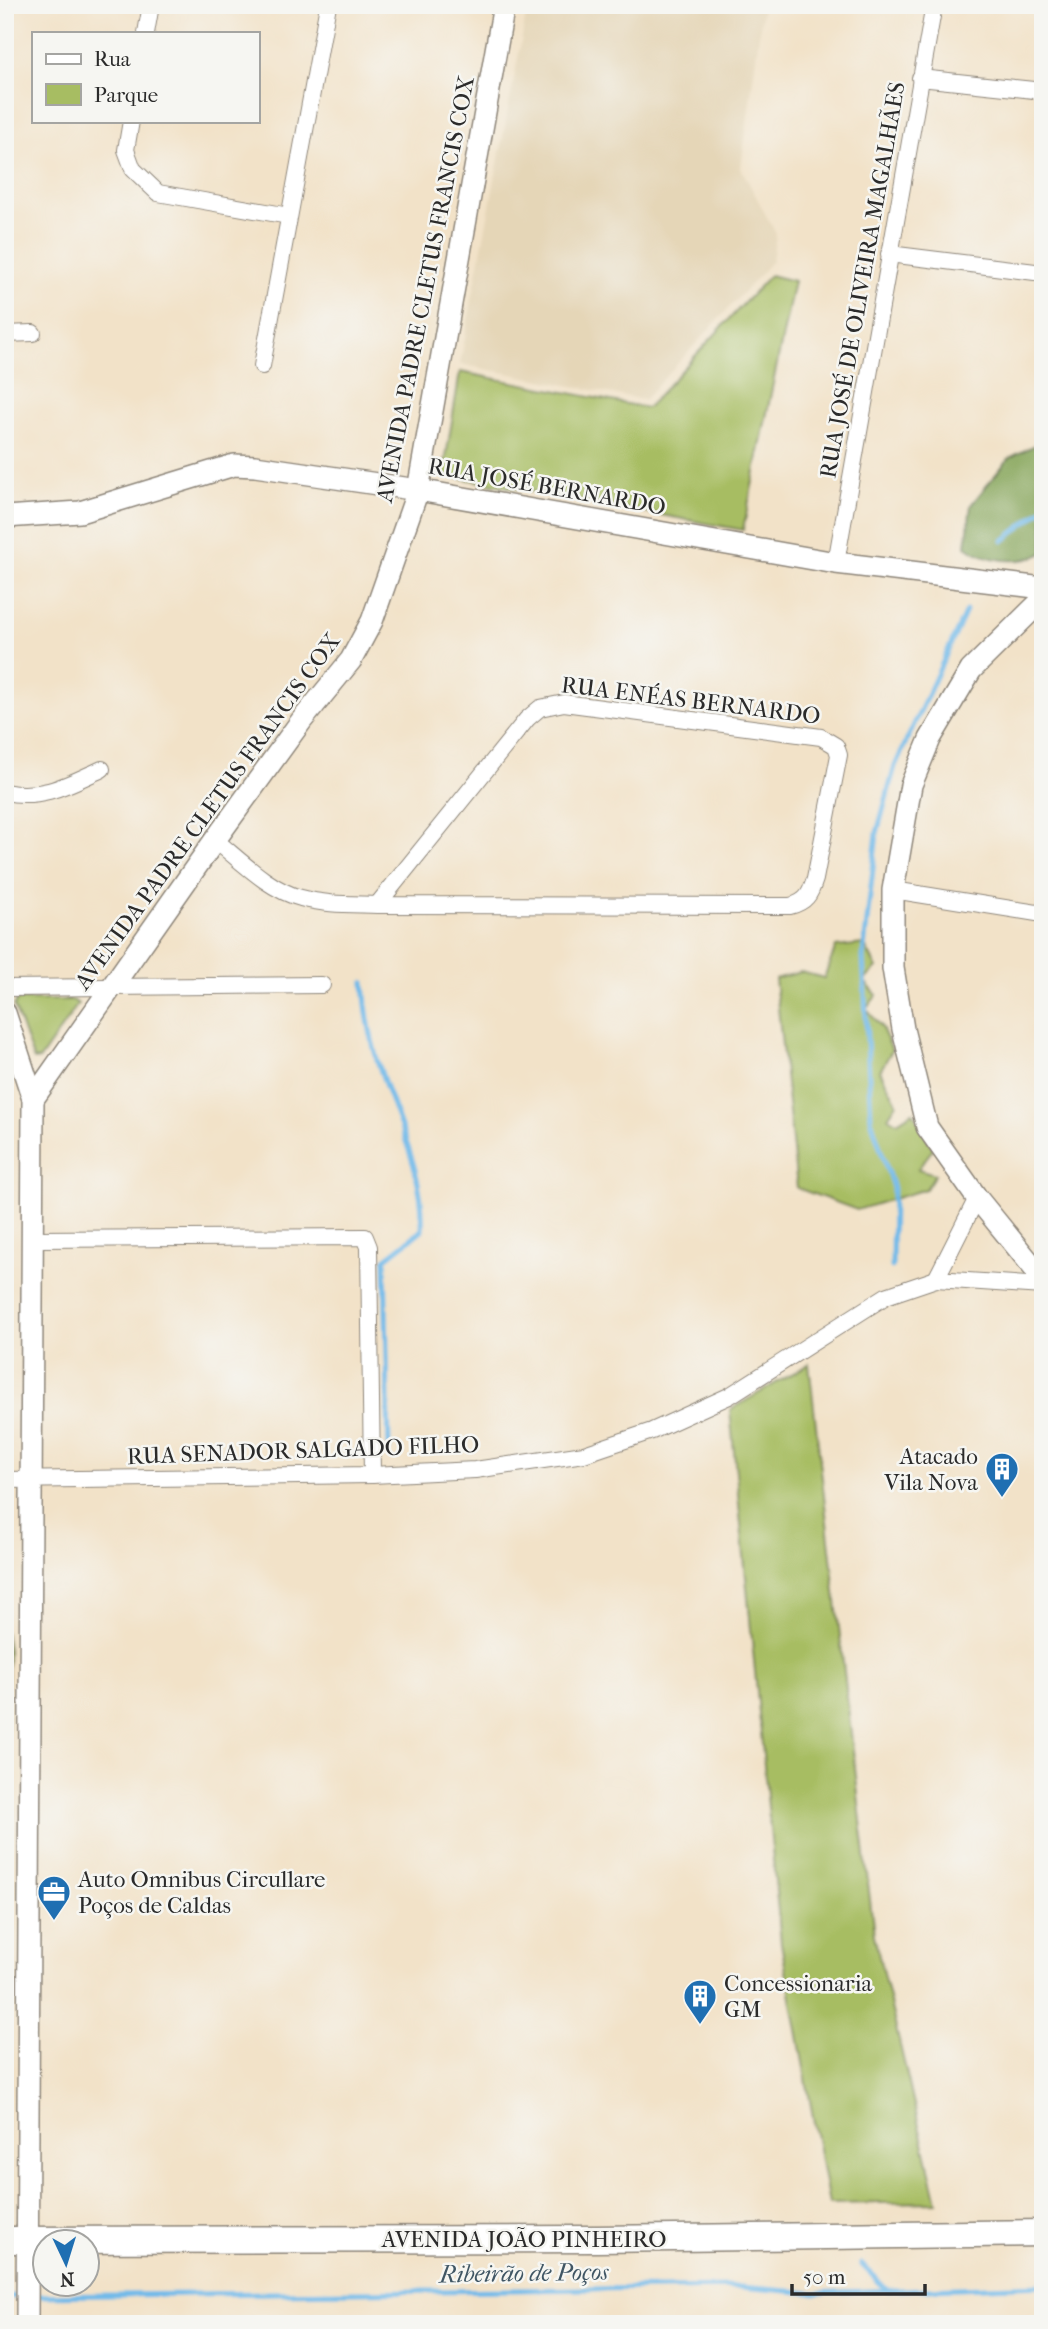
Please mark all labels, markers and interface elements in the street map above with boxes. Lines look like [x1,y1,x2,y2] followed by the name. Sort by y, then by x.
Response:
[32,32,259,122] legend
[94,47,131,71] text: Rua
[371,74,480,506] street label: AVENIDA PADRE CLETUS FRANCIS COX
[814,80,911,480] street label: RUA JOSÉ DE OLIVEIRA MAGALHÃES
[94,83,158,107] text: Parque
[426,452,668,521] street label: RUA JOSÉ BERNARDO
[68,628,346,995] street label: AVENIDA PADRE CLETUS FRANCIS COX
[560,671,822,730] street label: RUA ENÉAS BERNARDO
[126,1431,480,1470] street label: RUA SENADOR SALGADO FILHO
[883,1443,978,1496] place label: Atacado Vila Nova
[983,1450,1021,1499] building icon: Atacado Vila Nova
[77,1866,325,1919] place label: Auto Omnibus Circullare Poços de Caldas
[35,1873,73,1922] office icon: Auto Omnibus Circullare Poços de Caldas
[724,1970,872,2023] place label: Concessionaria GM
[681,1977,719,2026] building icon: Concessionaria GM
[380,2226,667,2253] street label: AVENIDA JOÃO PINHEIRO
[32,2228,102,2298] north arrow
[792,2252,926,2296] scale bar
[437,2258,609,2289] water label: Ribeirão de Poços
[803,2265,846,2289] text: 50 m
[59,2267,75,2290] text: N

